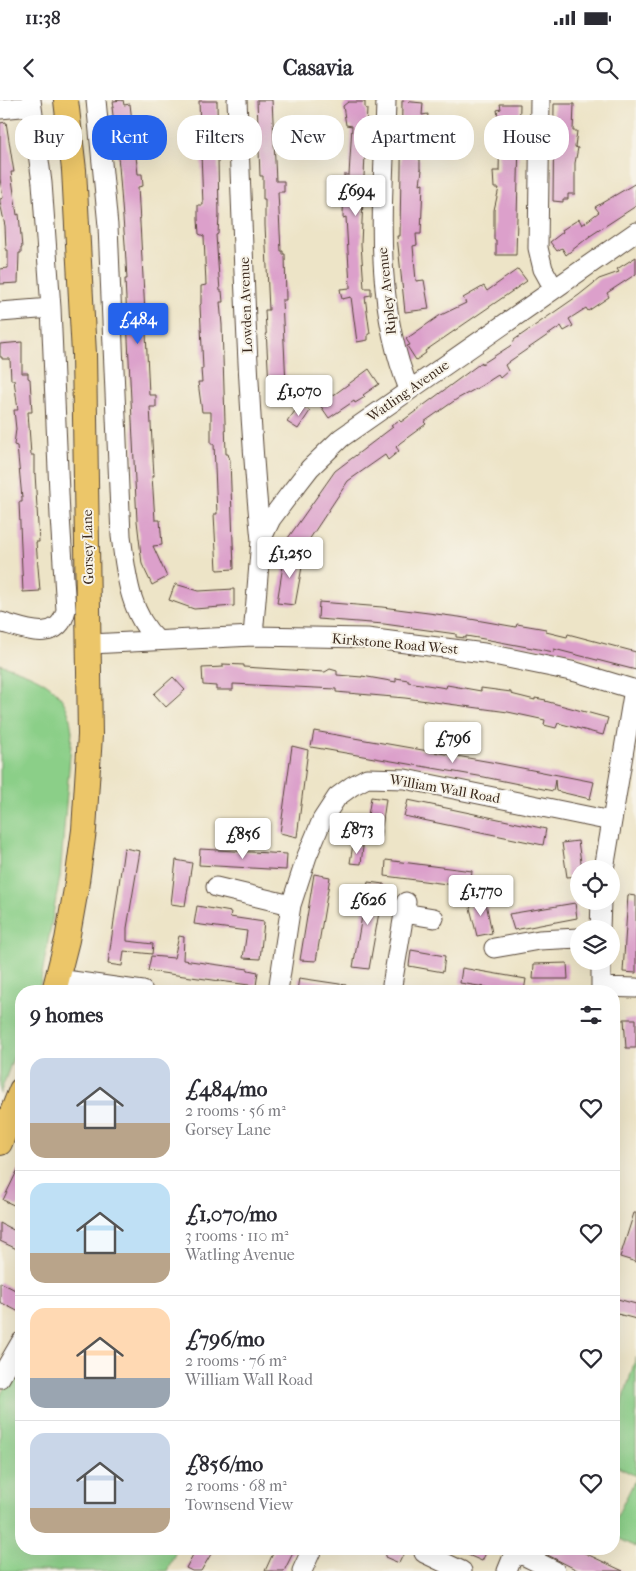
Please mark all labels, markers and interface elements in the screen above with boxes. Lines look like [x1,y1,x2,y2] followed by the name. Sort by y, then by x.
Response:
[25,7,61,29] text: 11:38
[15,54,43,82] icon: back
[593,54,621,82] icon: search
[283,55,353,81] text: Casavia
[15,115,82,160] chip: Buy
[92,115,167,160] chip: Rent
[177,115,262,160] chip: Filters
[272,115,344,160] chip: New
[354,115,474,160] chip: Apartment
[484,115,569,160] chip: House
[326,174,386,217] pin: £694
[337,181,375,200] text: £694
[374,246,400,336] street label: Ripley Avenue
[236,257,256,353] street label: Lowden Avenue
[108,302,168,345] pin: £484
[119,309,157,328] text: £484
[363,356,452,426] street label: Watling Avenue
[258,374,340,417] pin: £1,070
[276,381,322,400] text: £1,070
[79,509,97,585] street label: Gorsey Lane
[249,536,331,579] pin: £1,250
[268,543,312,562] text: £1,250
[331,630,459,658] street label: Kirkstone Road West
[423,722,483,764] pin: £796
[435,728,471,747] text: £796
[387,771,502,807] street label: William Wall Road
[327,812,387,855] pin: £873
[213,818,273,860] pin: £856
[341,819,374,838] text: £873
[226,824,260,843] text: £856
[570,860,620,970] map controls
[570,860,620,910] button: locate
[440,874,522,917] pin: £1,770
[459,881,503,900] text: £1,770
[338,884,398,926] pin: £626
[350,890,386,909] text: £626
[570,920,620,970] button: layers
[577,1001,605,1029] icon: filters
[30,1003,103,1027] text: 9 homes
[185,1077,267,1101] text: £484/mo
[70,1078,130,1138] icon: home
[577,1094,605,1122] icon: heart
[185,1101,286,1120] text: 2 rooms · 56 m²
[185,1120,271,1139] text: Gorsey Lane
[185,1202,277,1226] text: £1,070/mo
[70,1203,130,1263] icon: home
[577,1219,605,1247] icon: heart
[185,1226,289,1245] text: 3 rooms · 110 m²
[185,1245,295,1264] text: Watling Avenue
[185,1327,265,1351] text: £796/mo
[70,1328,130,1388] icon: home
[577,1344,605,1372] icon: heart
[185,1351,286,1370] text: 2 rooms · 76 m²
[185,1370,313,1389] text: William Wall Road
[185,1452,263,1476] text: £856/mo
[70,1453,130,1513] icon: home
[577,1469,605,1497] icon: heart
[185,1476,287,1495] text: 2 rooms · 68 m²
[185,1495,293,1514] text: Townsend View

